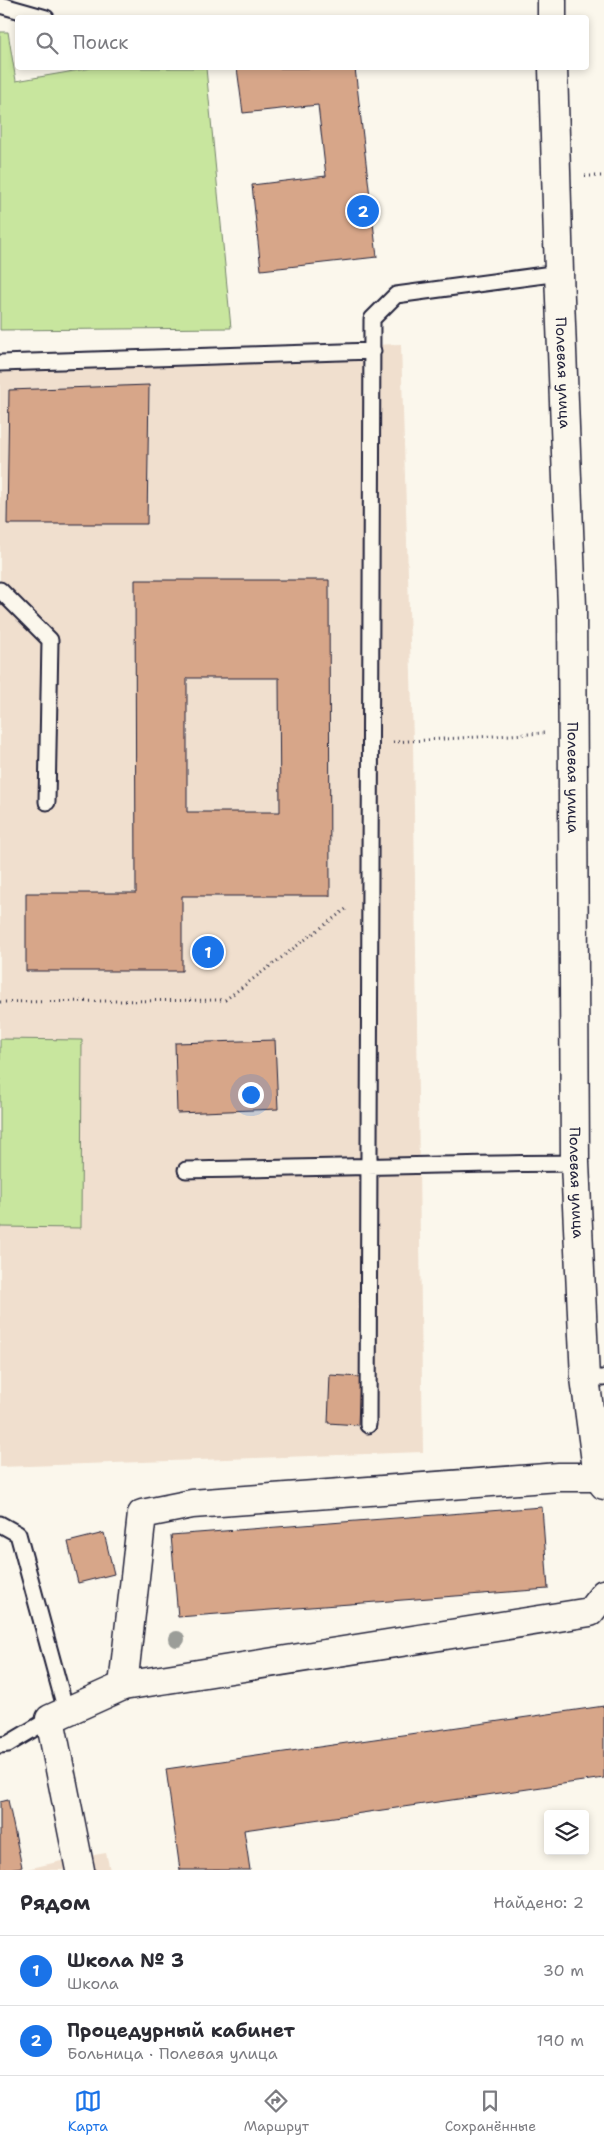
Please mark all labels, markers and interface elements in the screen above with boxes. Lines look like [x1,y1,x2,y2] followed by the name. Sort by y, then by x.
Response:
[15,15,589,70] search box
[33,29,61,57] icon: search
[73,30,128,55] text: Поиск
[347,192,379,230] pin: 2
[551,317,575,430] street label: Полевая улица
[563,722,583,834] street label: Полевая улица
[192,933,224,971] pin: 1
[238,1082,264,1108] your location
[565,1127,589,1239] street label: Полевая улица
[544,1810,589,1855] map controls
[544,1810,589,1855] button: layers
[20,1889,90,1917] text: Рядом
[493,1892,584,1913] text: Найдено: 2
[67,1948,184,1973] text: Школа № 3
[32,1960,40,1981] text: 1
[543,1960,584,1981] text: 30 m
[67,1973,119,1994] text: Школа
[67,2018,295,2043] text: Процедурный кабинет
[30,2030,42,2051] text: 2
[537,2030,584,2051] text: 190 m
[67,2043,278,2064] text: Больница · Полевая улица
[68,2087,108,2135] tab: Карта
[244,2087,309,2135] tab: Маршрут
[445,2087,536,2135] tab: Сохранённые

